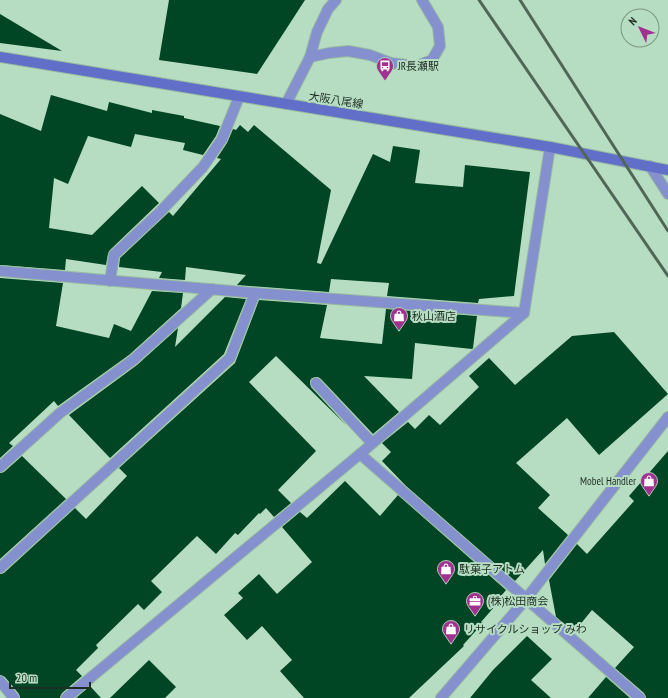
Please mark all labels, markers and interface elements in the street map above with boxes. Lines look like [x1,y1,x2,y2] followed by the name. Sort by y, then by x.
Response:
[620,8,660,48] north arrow
[626,14,640,28] text: N
[375,56,395,81] bus stop icon: JR長瀬駅
[397,59,439,73] place label: JR長瀬駅
[308,89,364,111] street label: 大阪八尾線
[389,306,409,331] shop icon: 秋山酒店
[412,309,456,323] place label: 秋山酒店
[639,471,659,496] shop icon: Mobel Handler
[580,474,636,488] place label: Mobel Handler
[436,559,456,584] shop icon: 駄菓子アトム
[459,562,525,576] place label: 駄菓子アトム
[465,591,485,616] office icon: (株)松田商会
[488,594,548,608] place label: (株)松田商会
[441,619,461,644] shop icon: リサイクルショップ みわ
[464,622,587,636] place label: リサイクルショップ みわ
[10,664,90,690] scale bar
[16,670,37,685] text: 20 m

